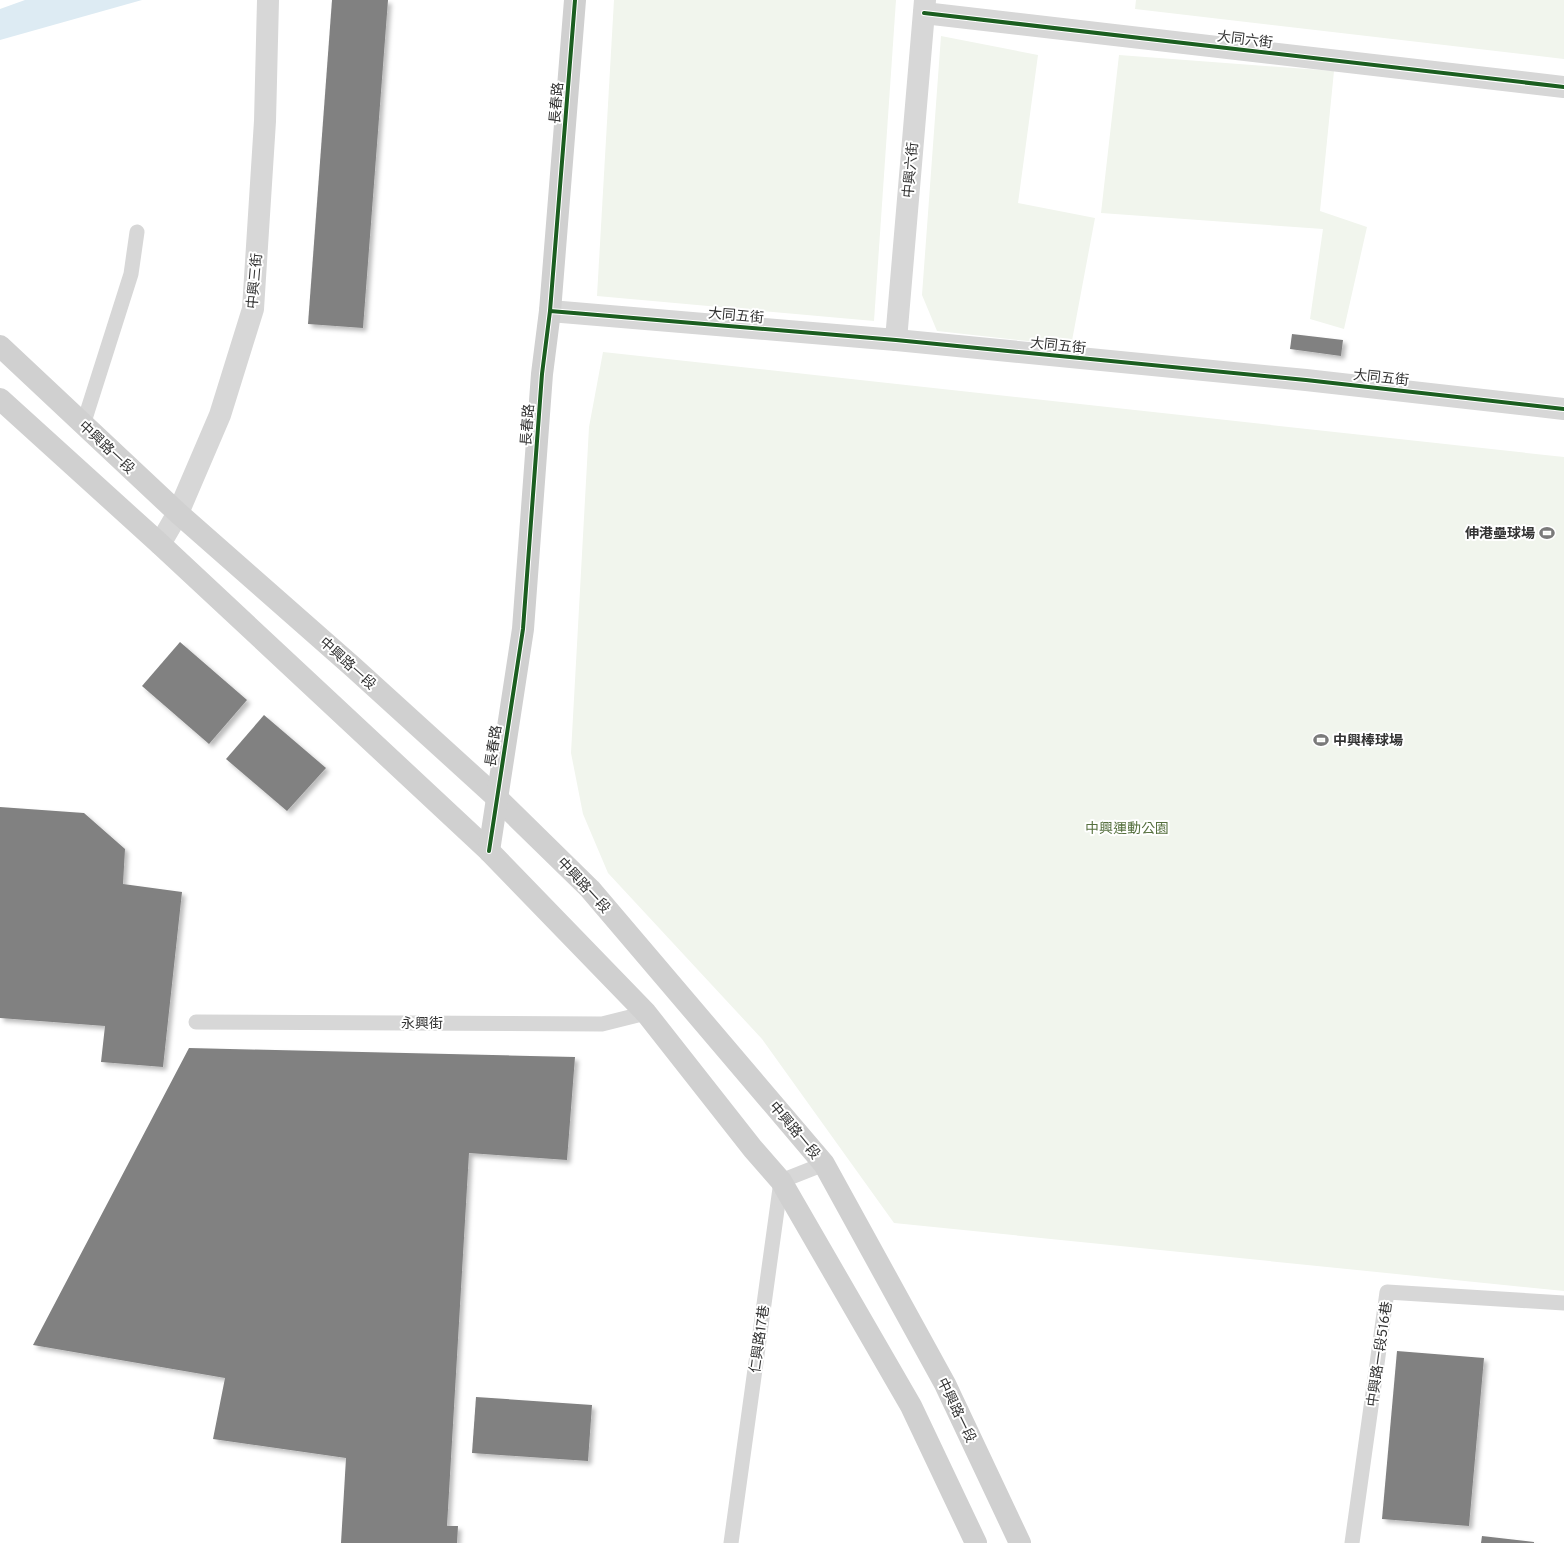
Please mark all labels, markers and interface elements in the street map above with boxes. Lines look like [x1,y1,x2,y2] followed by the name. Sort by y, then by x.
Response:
[1216,29,1274,52] street label: 大同六街
[547,81,568,125] street label: 長春路
[901,141,922,199] street label: 中興六街
[245,252,266,310] street label: 中興三街
[707,306,765,327] street label: 大同五街
[1029,335,1087,358] street label: 大同五街
[1352,367,1410,390] street label: 大同五街
[519,404,538,447] street label: 長春路
[75,418,137,478] street label: 中興路一段
[1538,524,1556,542] sports icon: 伸港壘球場
[1465,526,1535,543] place label: 伸港壘球場
[315,634,379,694] street label: 中興路一段
[483,724,506,768] street label: 長春路
[1312,731,1330,749] sports icon: 中興棒球場
[1333,733,1403,750] place label: 中興棒球場
[1085,821,1169,838] park label: 中興運動公園
[553,855,613,917] street label: 中興路一段
[401,1016,443,1033] street label: 永興街
[765,1099,823,1163] street label: 中興路一段
[1365,1300,1396,1408] street label: 中興路一段516巷
[747,1304,774,1374] street label: 仁興路17巷
[933,1375,979,1446] street label: 中興路一段

